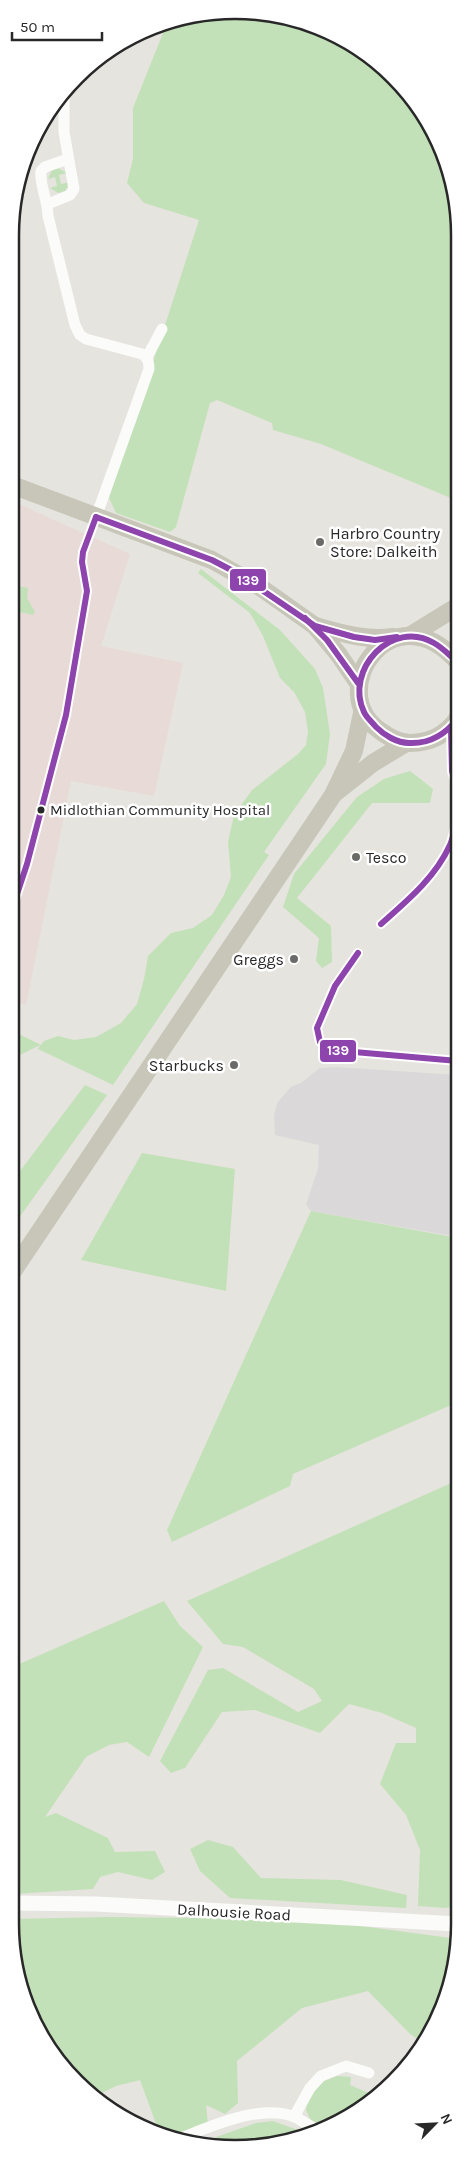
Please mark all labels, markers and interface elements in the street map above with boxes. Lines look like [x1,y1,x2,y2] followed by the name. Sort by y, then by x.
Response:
[12,10,102,42] scale bar
[20,18,55,36] text: 50 m
[330,524,441,561] place label: Harbro Country Store: Dalkeith
[314,536,326,548] marker: Harbro Country Store: Dalkeith
[229,568,267,592] line badge: 139
[237,572,259,589] text: 139
[50,801,270,819] place label: Midlothian Community Hospital
[36,805,46,815] marker: Midlothian Community Hospital
[366,848,406,867] place label: Tesco
[350,851,362,863] marker: Tesco
[233,950,284,969] place label: Greggs
[288,953,300,965] marker: Greggs
[319,1039,357,1063] line badge: 139
[327,1042,349,1059] text: 139
[149,1056,224,1075] place label: Starbucks
[228,1059,240,1071] marker: Starbucks
[177,1900,291,1924] street label: Dalhousie Road
[410,2099,460,2149] north arrow
[437,2111,456,2127] text: N

